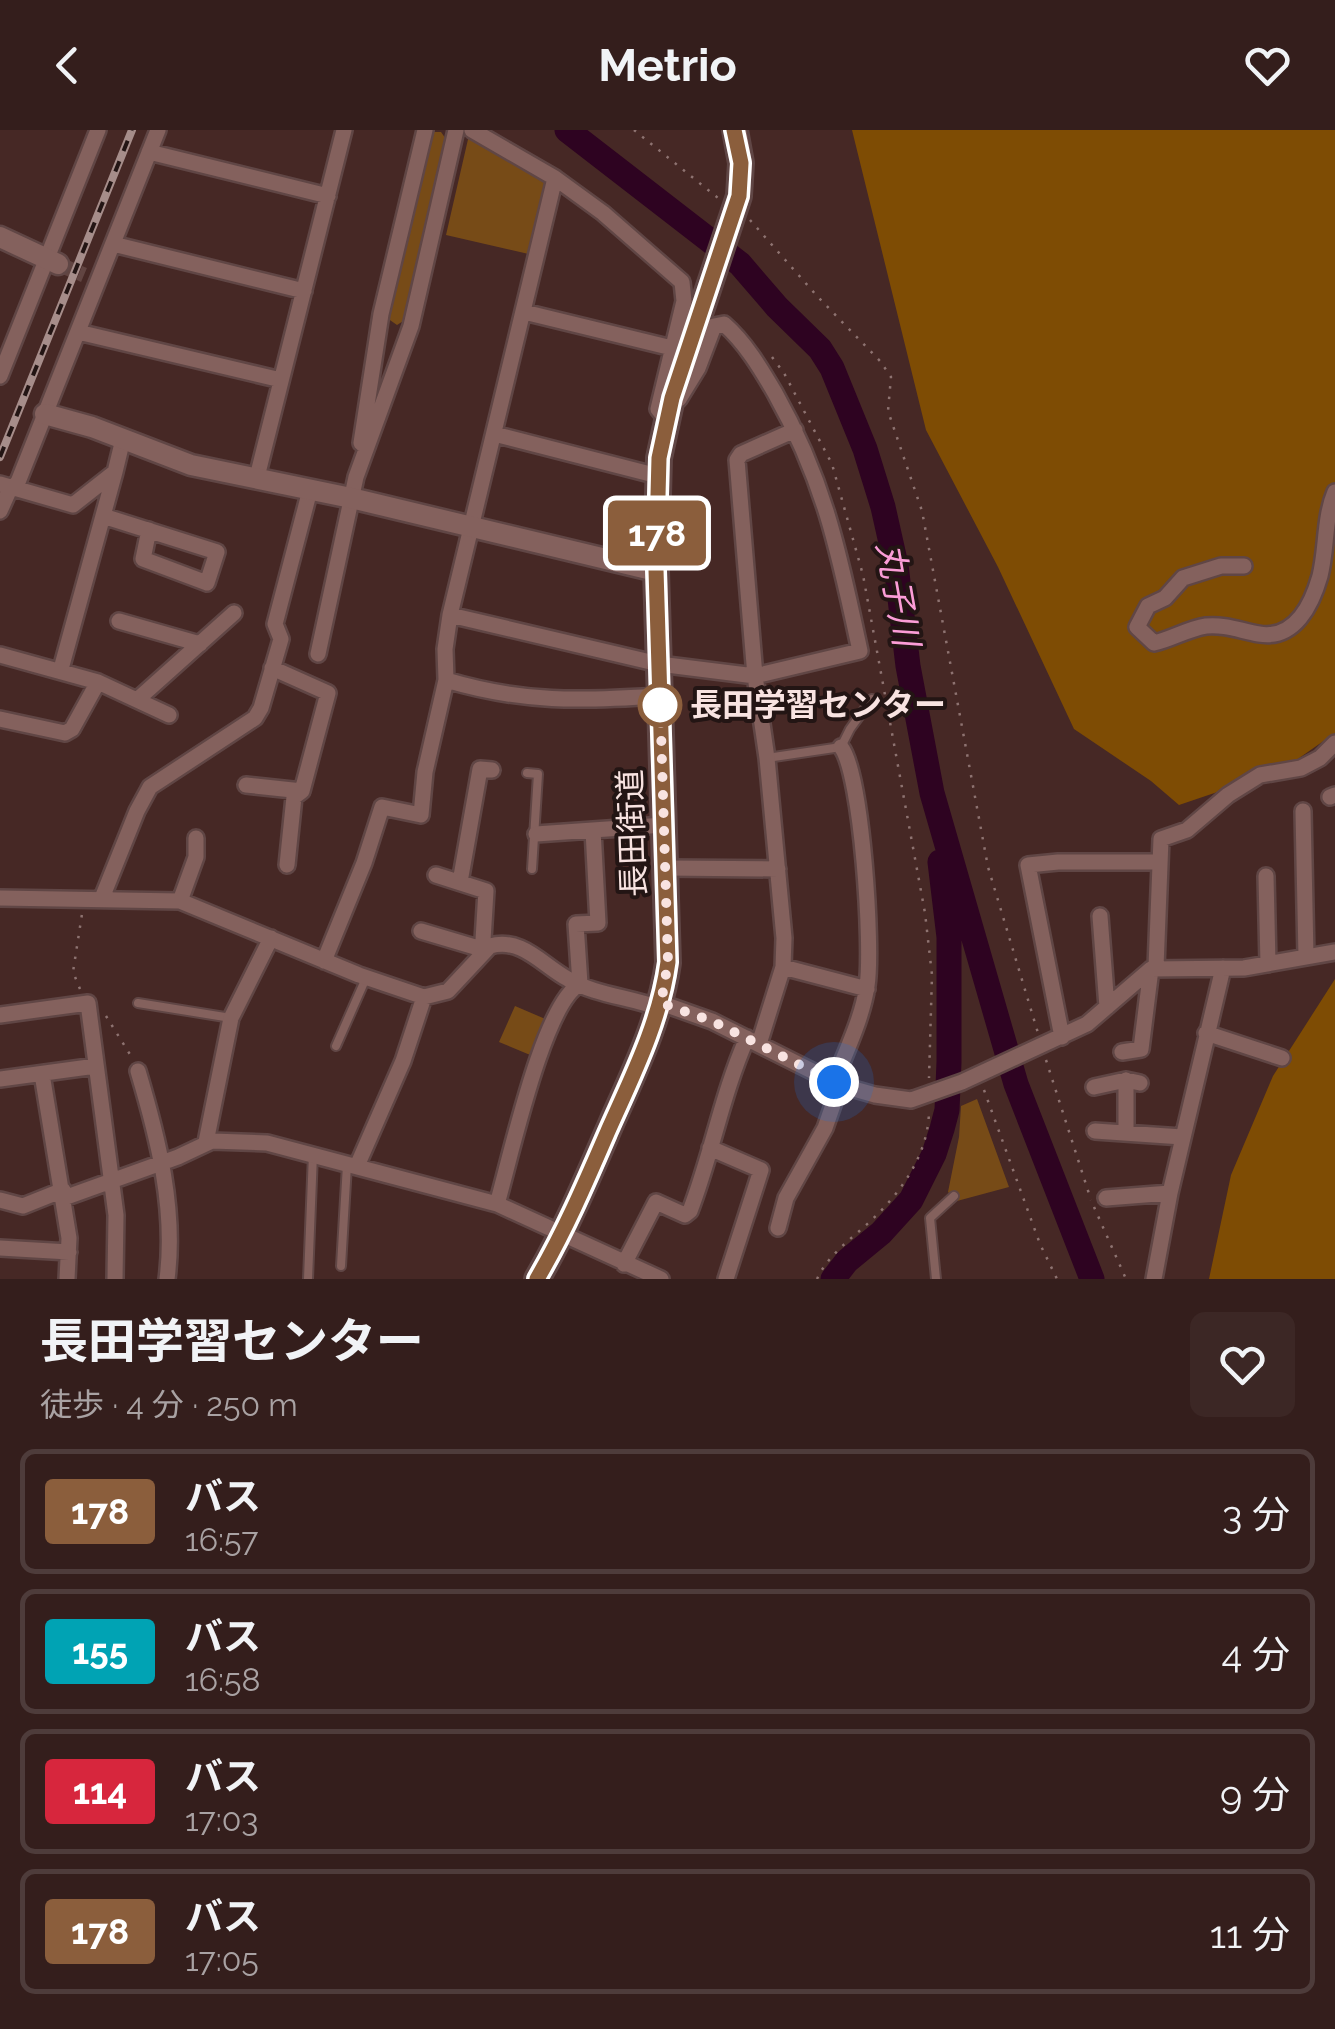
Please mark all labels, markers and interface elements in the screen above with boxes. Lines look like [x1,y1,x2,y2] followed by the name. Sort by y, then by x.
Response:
[40,38,95,93] icon: back
[1240,38,1295,93] icon: heart
[598,39,737,92] text: Metrio
[600,500,714,566] line badge: 178
[628,513,686,554] text: 178
[869,539,928,653] water label: 丸子川
[639,684,681,726] marker: 長田学習センター
[690,686,946,723] place label: 長田学習センター
[611,768,652,898] street label: 長田街道
[809,1057,859,1107] your location
[1190,1312,1295,1417] button: heart
[40,1313,424,1369] text: 長田学習センター
[40,1386,298,1423] text: 徒歩 · 4 分 · 250 m
[185,1474,261,1519] text: バス
[71,1491,129,1532] text: 178
[1222,1492,1290,1537] text: 3 分
[185,1521,258,1558] text: 16:57
[185,1614,261,1659] text: バス
[72,1631,128,1672] text: 155
[1222,1632,1290,1677] text: 4 分
[185,1661,260,1698] text: 16:58
[185,1754,261,1799] text: バス
[73,1771,127,1812] text: 114
[1220,1772,1290,1817] text: 9 分
[185,1801,258,1838] text: 17:03
[185,1894,261,1939] text: バス
[71,1911,129,1952] text: 178
[1210,1912,1290,1957] text: 11 分
[185,1941,259,1978] text: 17:05

